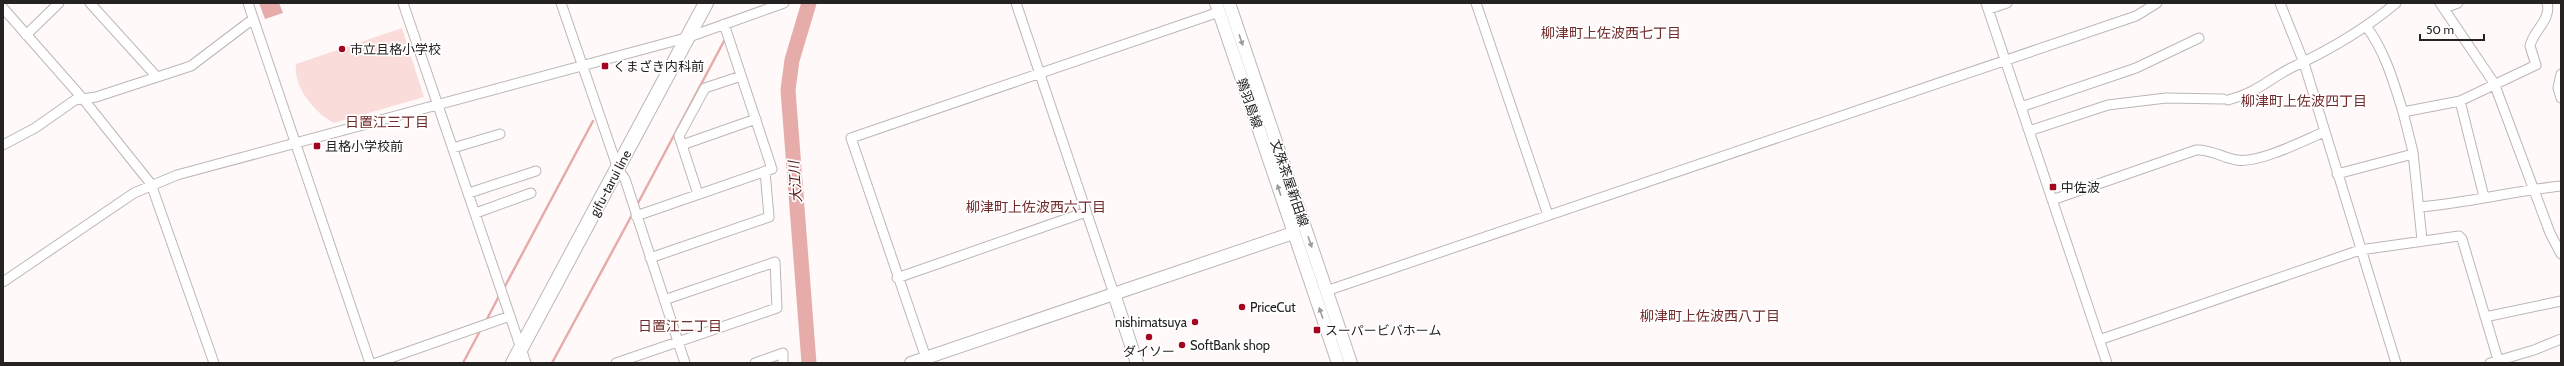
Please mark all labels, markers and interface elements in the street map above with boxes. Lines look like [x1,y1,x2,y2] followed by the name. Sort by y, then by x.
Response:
[2420,16,2484,42] scale bar
[2426,22,2454,37] text: 50 m
[1541,24,1681,42] district label: 柳津町上佐波西七丁目
[1238,34,1244,46] one-way arrow
[350,41,441,57] place label: 市立且格小学校
[337,44,347,54] marker: 市立且格小学校
[613,58,704,74] place label: くまざき内科前
[600,61,610,71] marker: くまざき内科前
[1234,76,1266,130] street label: 鶉羽島線
[2241,92,2367,110] district label: 柳津町上佐波四丁目
[345,113,429,131] district label: 日置江三丁目
[1268,137,1312,229] street label: 文殊茶屋新田線
[325,138,403,154] place label: 且格小学校前
[312,141,322,151] marker: 且格小学校前
[586,147,634,219] street label: gifu-tarui line
[784,158,805,204] water label: 大江川
[2061,179,2100,195] place label: 中佐波
[2048,182,2058,192] marker: 中佐波
[1276,183,1282,195] one-way arrow
[966,198,1106,216] district label: 柳津町上佐波西六丁目
[1307,237,1313,249] one-way arrow
[1250,299,1296,315] place label: PriceCut
[1237,302,1247,312] marker: PriceCut
[1317,307,1323,319] one-way arrow
[1640,307,1780,325] district label: 柳津町上佐波西八丁目
[1115,314,1188,330] place label: nishimatsuya
[638,317,722,335] district label: 日置江二丁目
[1190,317,1200,327] marker: nishimatsuya
[1325,322,1441,338] place label: スーパービバホーム
[1312,325,1322,335] marker: スーパービバホーム
[1144,332,1154,342] marker: ダイソー
[1190,337,1270,353] place label: SoftBank shop
[1177,340,1187,350] marker: SoftBank shop
[1123,343,1175,359] place label: ダイソー

